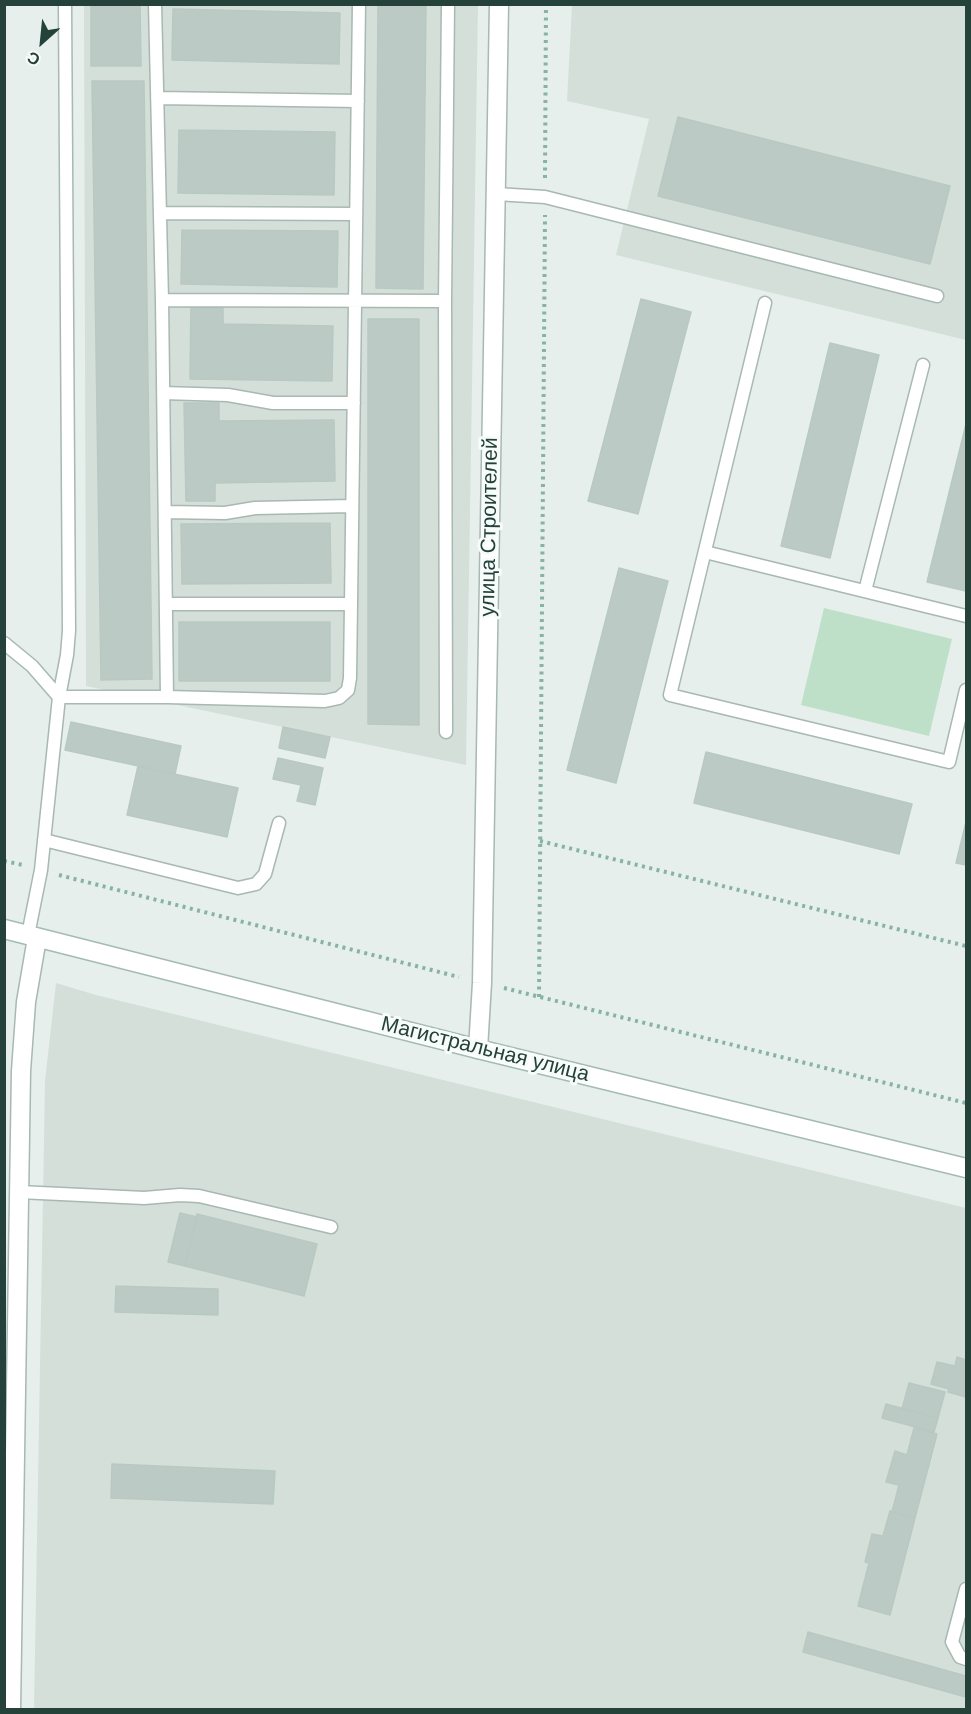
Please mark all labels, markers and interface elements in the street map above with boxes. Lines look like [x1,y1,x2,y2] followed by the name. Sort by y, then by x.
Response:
[12,12,72,72] north arrow
[24,47,44,70] text: С
[476,437,504,617] street label: улица Строителей
[378,1012,592,1088] street label: Магистральная улица

